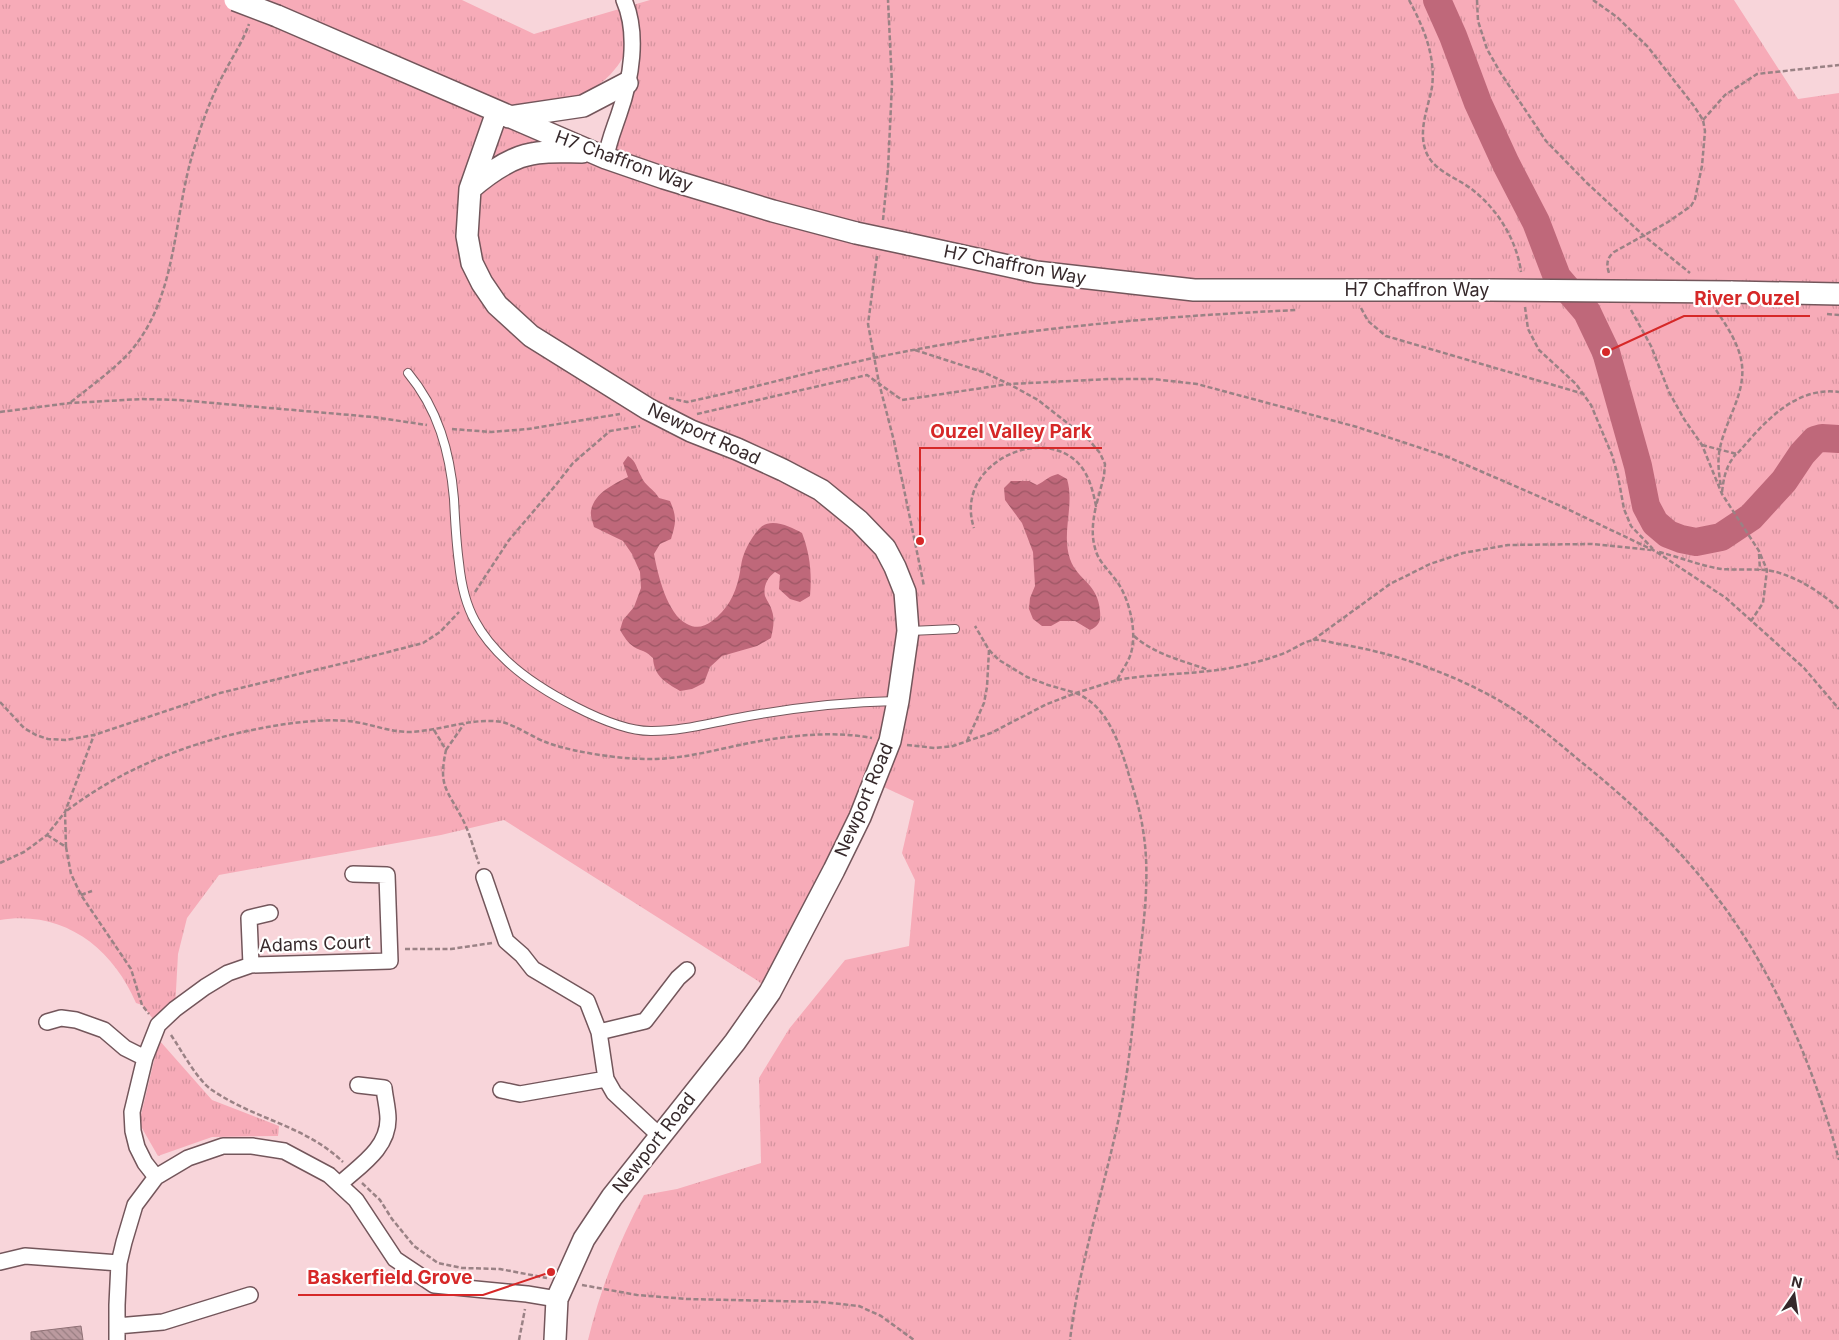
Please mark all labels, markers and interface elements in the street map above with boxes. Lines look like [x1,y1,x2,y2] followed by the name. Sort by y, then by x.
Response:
[552,126,696,195] street label: H7 Chaffron Way
[942,240,1088,289] street label: H7 Chaffron Way
[1345,279,1489,300] street label: H7 Chaffron Way
[1684,282,1810,316] callout: River Ouzel
[1694,287,1800,310] text: River Ouzel
[645,398,764,469] street label: Newport Road
[920,414,1102,448] callout: Ouzel Valley Park
[930,420,1092,443] text: Ouzel Valley Park
[830,740,897,860] street label: Newport Road
[259,931,371,956] street label: Adams Court
[608,1088,699,1197] street label: Newport Road
[298,1261,483,1295] callout: Baskerfield Grove
[307,1266,473,1289] text: Baskerfield Grove
[1769,1270,1819,1320] north arrow
[1790,1272,1804,1291] text: N

